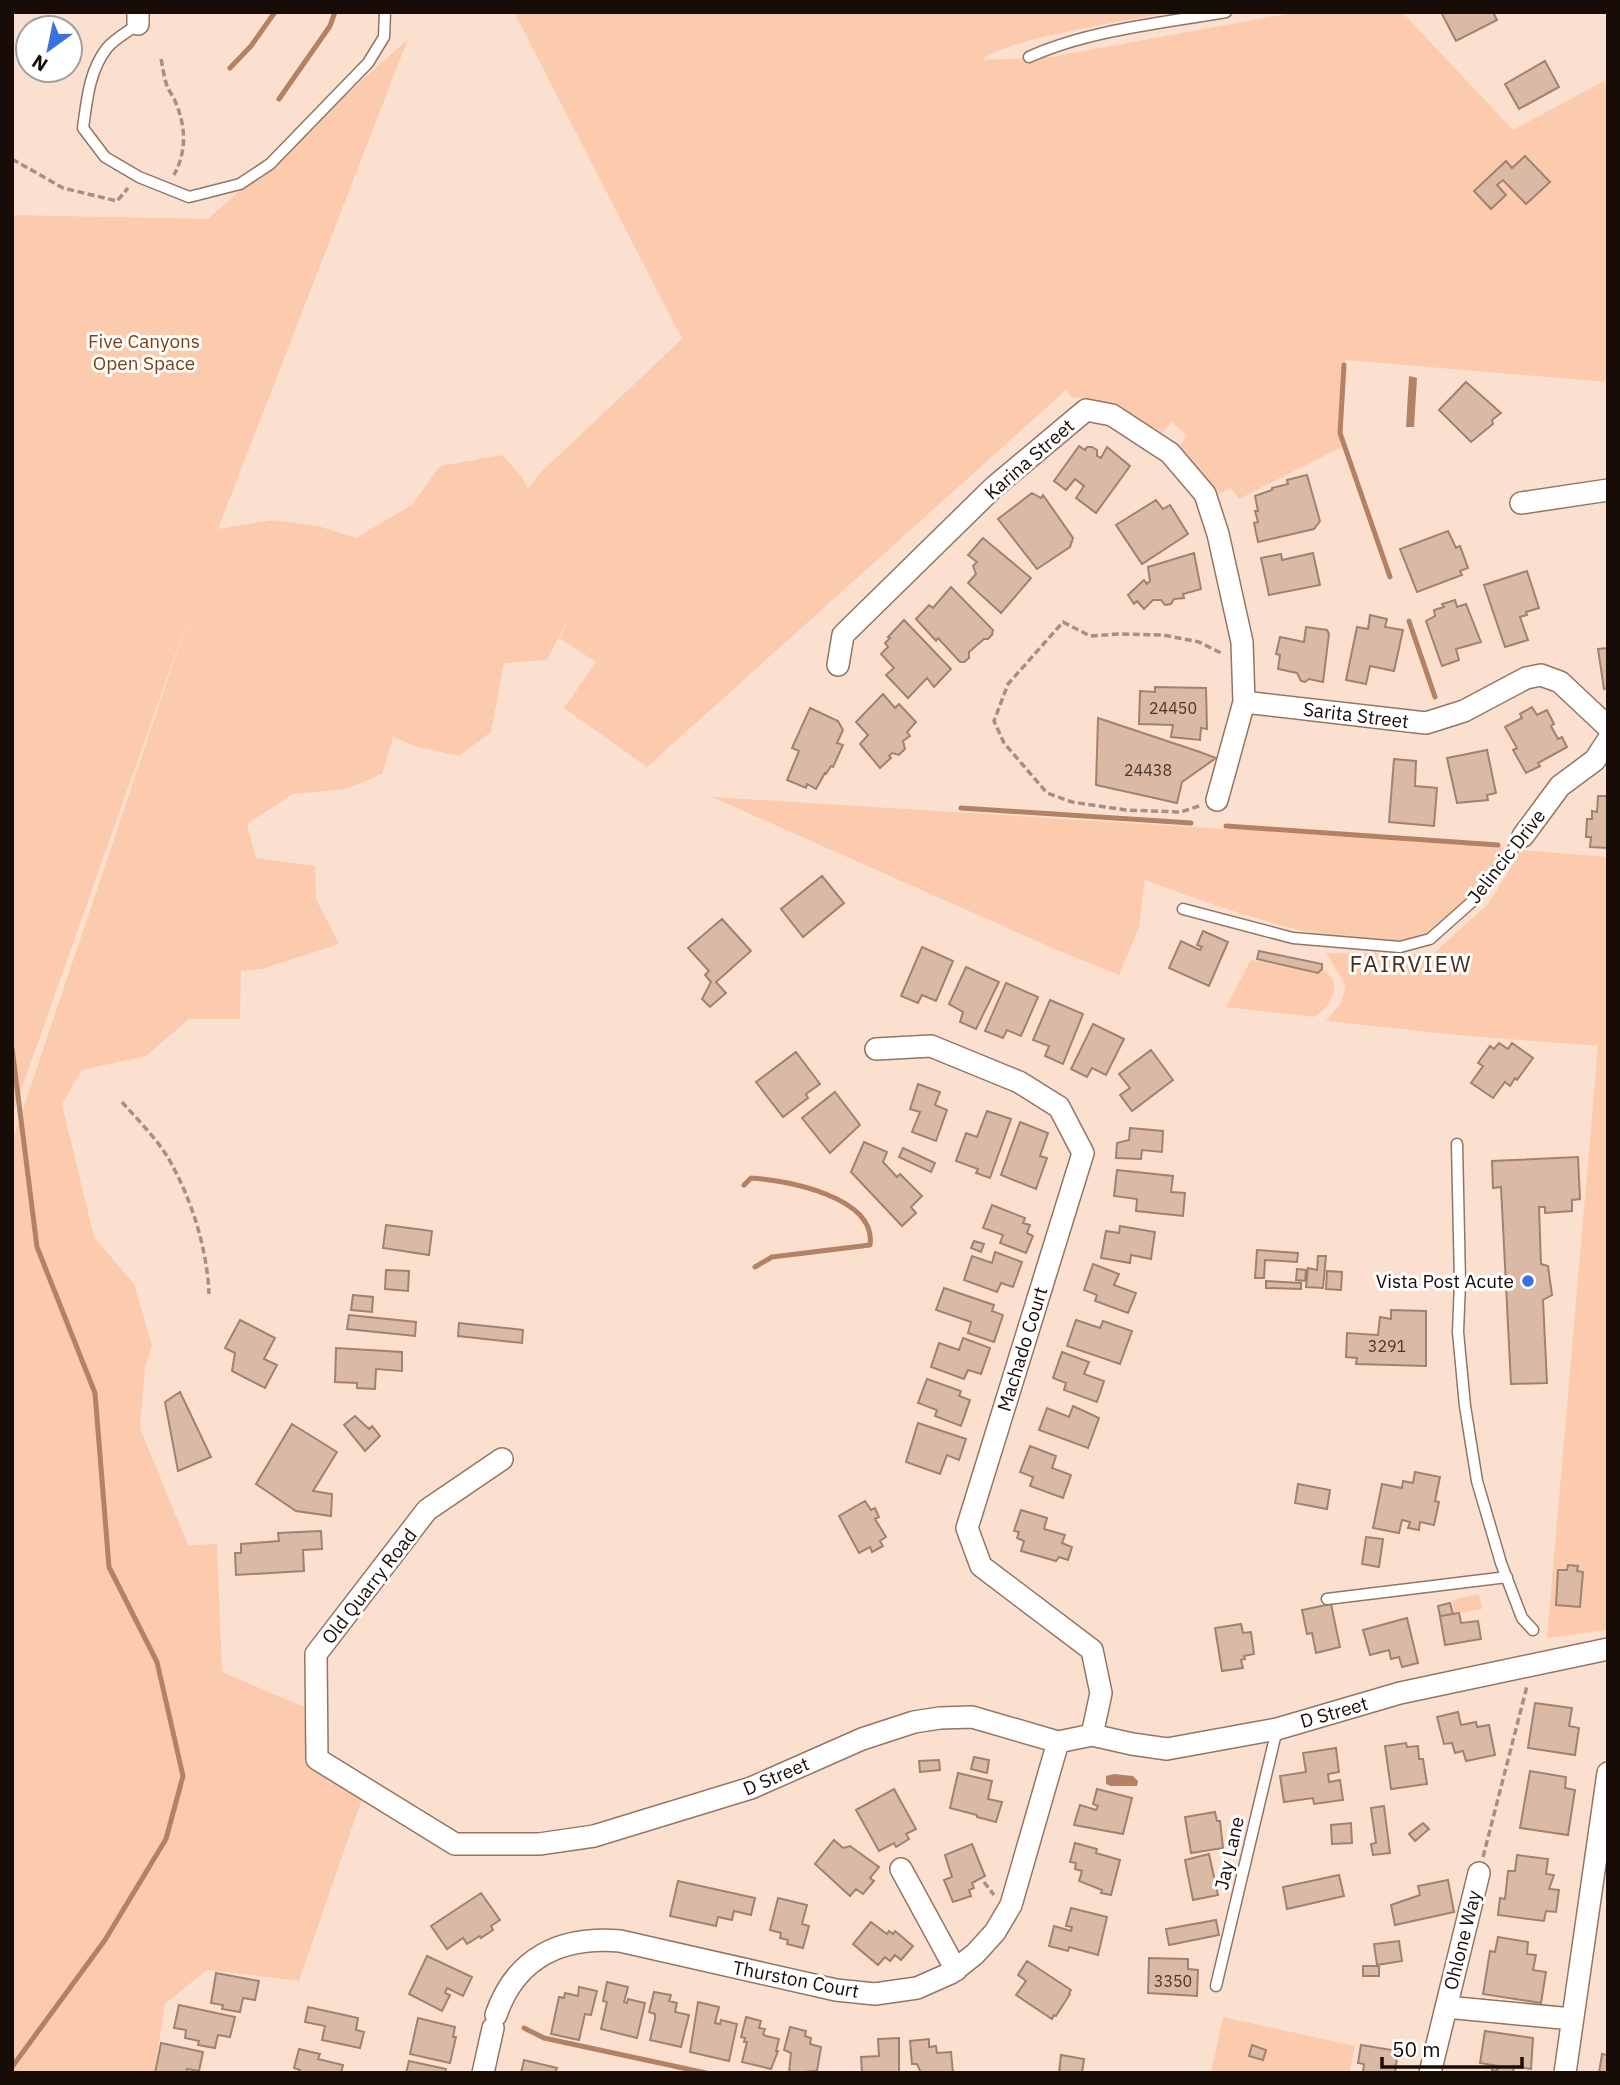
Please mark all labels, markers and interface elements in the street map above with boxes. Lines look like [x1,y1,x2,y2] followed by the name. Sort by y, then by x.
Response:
[14,14,84,84] north arrow
[27,49,52,77] text: N
[88,329,200,375] park label: Five Canyons Open Space
[979,413,1079,505] street label: Karina Street
[1302,697,1410,733] street label: Sarita Street
[1149,698,1197,718] house number: 24450
[1124,760,1172,780] house number: 24438
[1462,804,1550,908] street label: Jelincic Drive
[1349,948,1473,978] district label: FAIRVIEW
[1376,1269,1514,1293] place label: Vista Post Acute
[1520,1273,1536,1289] marker: Vista Post Acute
[992,1284,1052,1414] street label: Machado Court
[1368,1336,1406,1356] house number: 3291
[316,1523,422,1649] street label: Old Quarry Road
[1297,1691,1371,1733] street label: D Street
[739,1751,813,1801] street label: D Street
[1209,1814,1249,1892] street label: Jay Lane
[1438,1887,1486,1992] street label: Ohlone Way
[731,1955,861,2003] street label: Thurston Court
[1154,1971,1192,1991] house number: 3350
[1382,2025,1522,2070] scale bar
[1392,2035,1441,2063] text: 50 m

